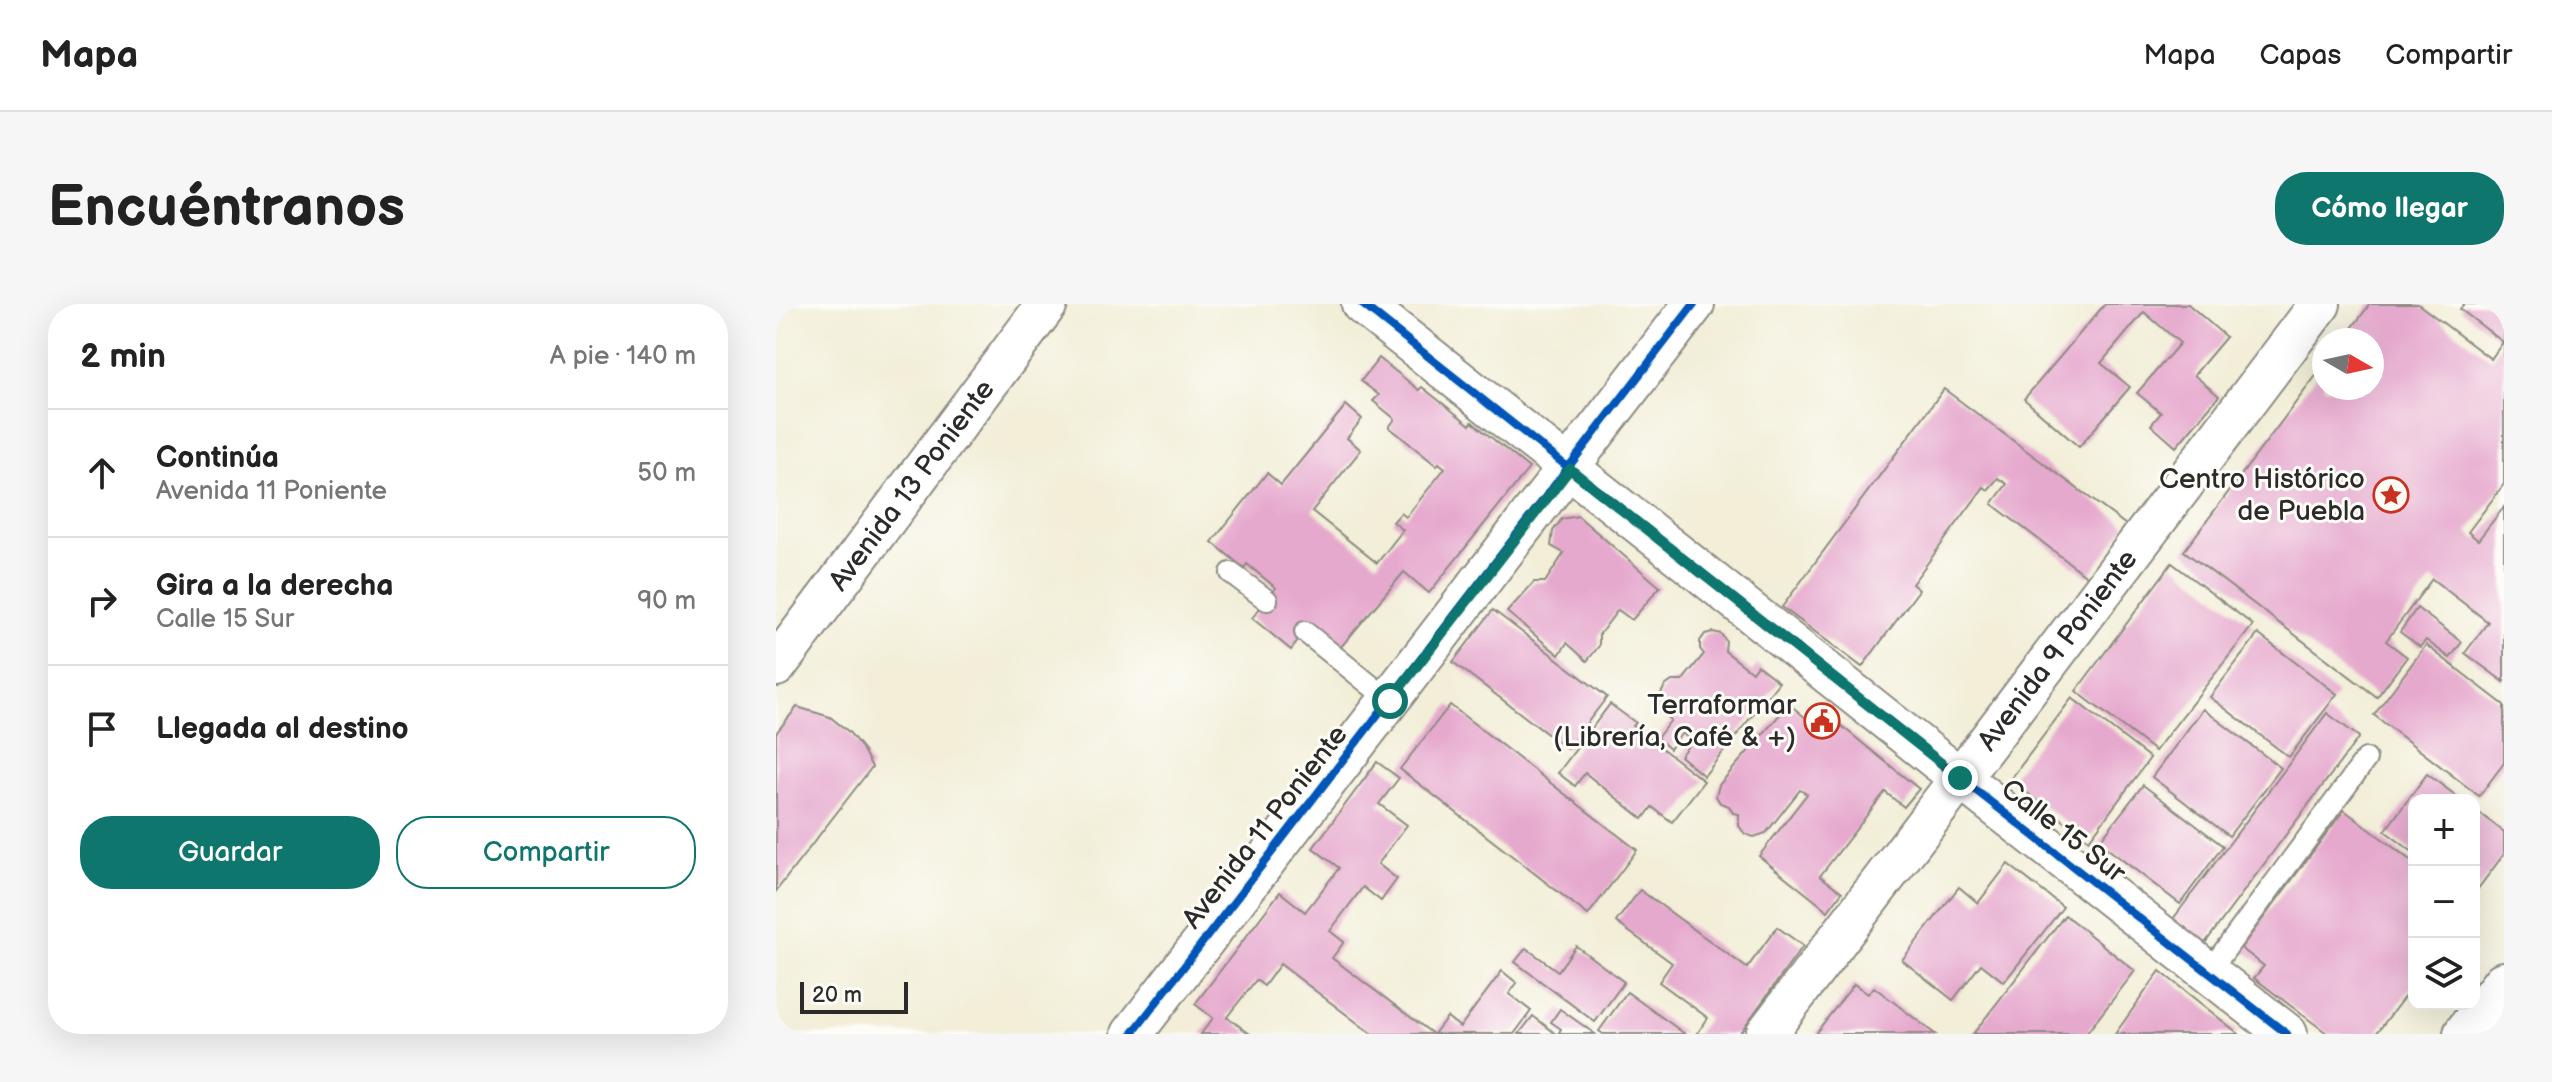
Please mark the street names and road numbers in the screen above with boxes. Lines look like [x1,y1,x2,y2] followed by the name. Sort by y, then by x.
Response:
[822,373,1001,597] street label: Avenida 13 Poniente
[1971,543,2144,757] street label: Avenida 9 Poniente
[1175,719,1355,935] street label: Avenida 11 Poniente
[1994,772,2132,890] street label: Calle 15 Sur

